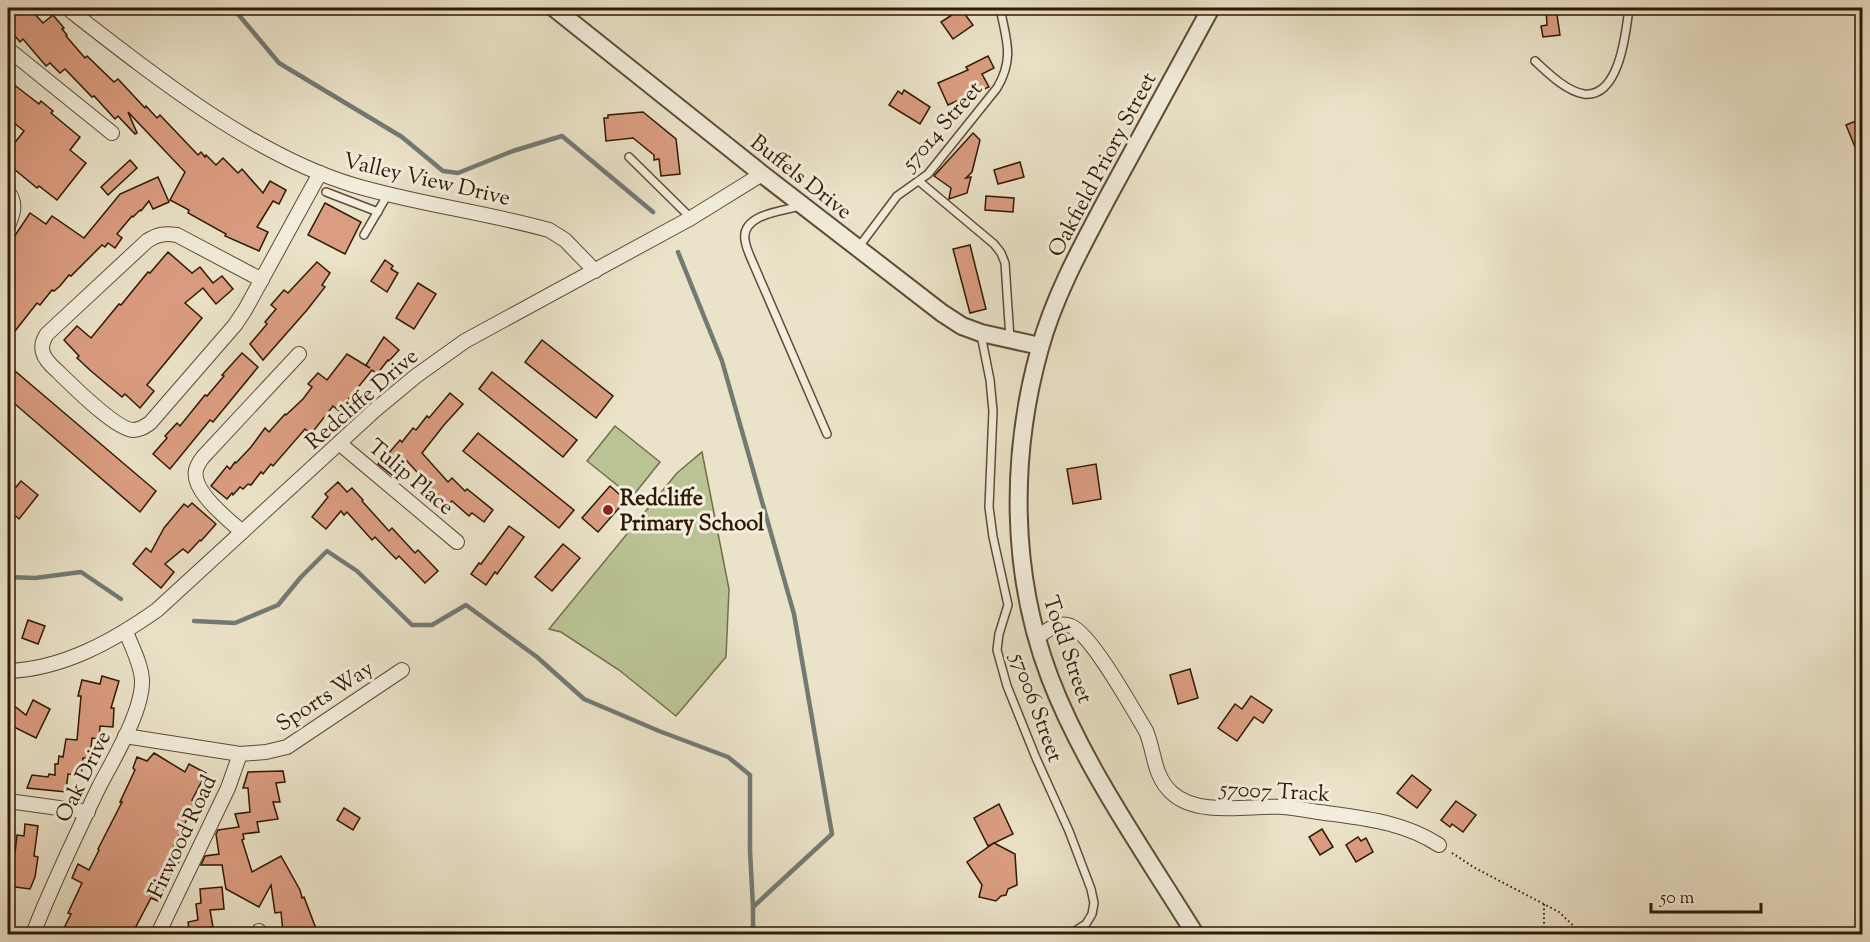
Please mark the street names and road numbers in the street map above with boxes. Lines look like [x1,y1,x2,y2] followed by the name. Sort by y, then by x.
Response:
[1041,67,1166,264] street label: Oakfield Priory Street
[894,75,992,180] street label: 57014 Street
[742,128,858,229] street label: Buffels Drive
[340,146,513,216] street label: Valley View Drive
[299,342,427,458] street label: Redcliffe Drive
[360,433,460,524] street label: Tulip Place
[1033,592,1100,708] street label: Todd Street
[1000,647,1070,767] street label: 57006 Street
[271,654,381,741] street label: Sports Way
[49,726,121,829] street label: Oak Drive
[141,770,226,904] street label: Firwood Road
[1217,774,1331,812] street label: 57007 Track

